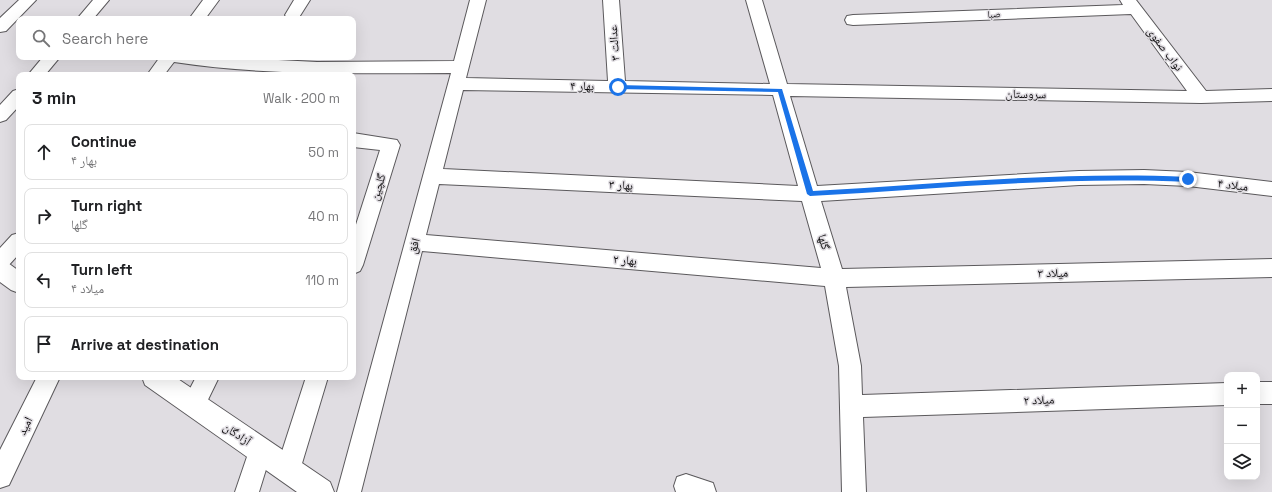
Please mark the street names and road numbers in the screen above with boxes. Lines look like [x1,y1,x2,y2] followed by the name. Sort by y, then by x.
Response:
[987,7,1001,21] street label: صبا
[1143,24,1187,74] street label: نواب صفوی
[605,25,623,61] street label: عدالت ۳
[570,78,594,94] street label: بهار ۴
[1006,86,1047,102] street label: سروستان
[366,172,390,202] street label: گلچین
[1217,175,1249,195] street label: میلاد ۴
[609,176,633,194] street label: بهار ۳
[814,232,834,252] street label: گلها
[404,236,424,256] street label: افق
[612,251,638,269] street label: بهار ۲
[1038,265,1068,281] street label: میلاد ۳
[1023,391,1055,409] street label: میلاد ۲
[14,414,36,438] street label: امید
[220,419,255,450] street label: آزادگان

